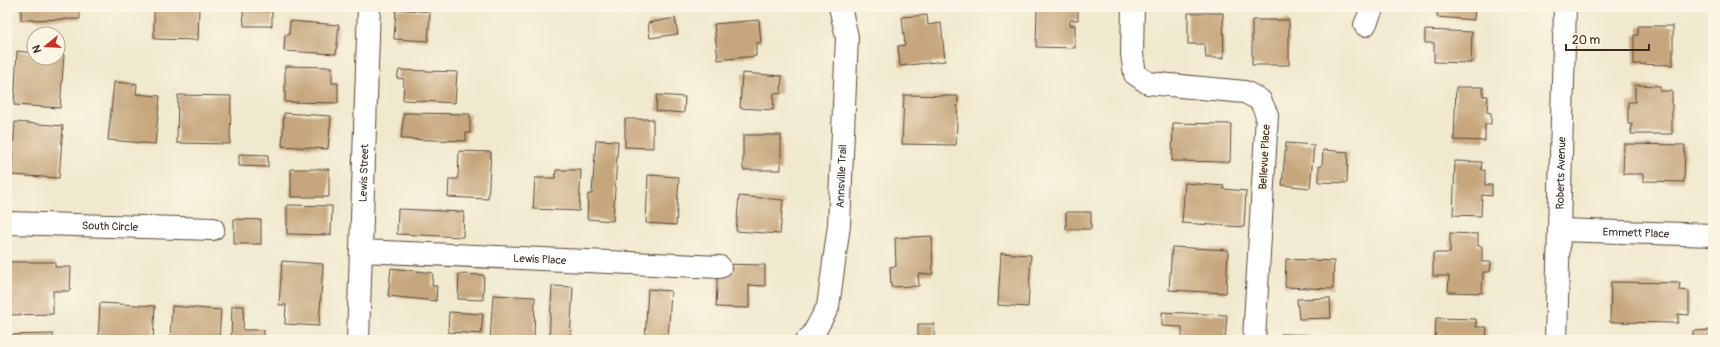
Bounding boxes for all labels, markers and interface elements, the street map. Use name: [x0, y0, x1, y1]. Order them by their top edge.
north arrow: [26, 26, 66, 66]
scale bar: [1566, 26, 1649, 52]
text: 20 m: [1572, 33, 1601, 48]
text: N: [29, 43, 44, 54]
street label: Bellevue Place: [1256, 123, 1273, 190]
street label: Roberts Avenue: [1554, 136, 1569, 210]
street label: Lewis Street: [357, 143, 371, 202]
street label: Annsville Trail: [834, 144, 849, 208]
street label: South Circle: [82, 219, 139, 234]
street label: Emmett Place: [1602, 225, 1670, 241]
street label: Lewis Place: [513, 252, 567, 267]

